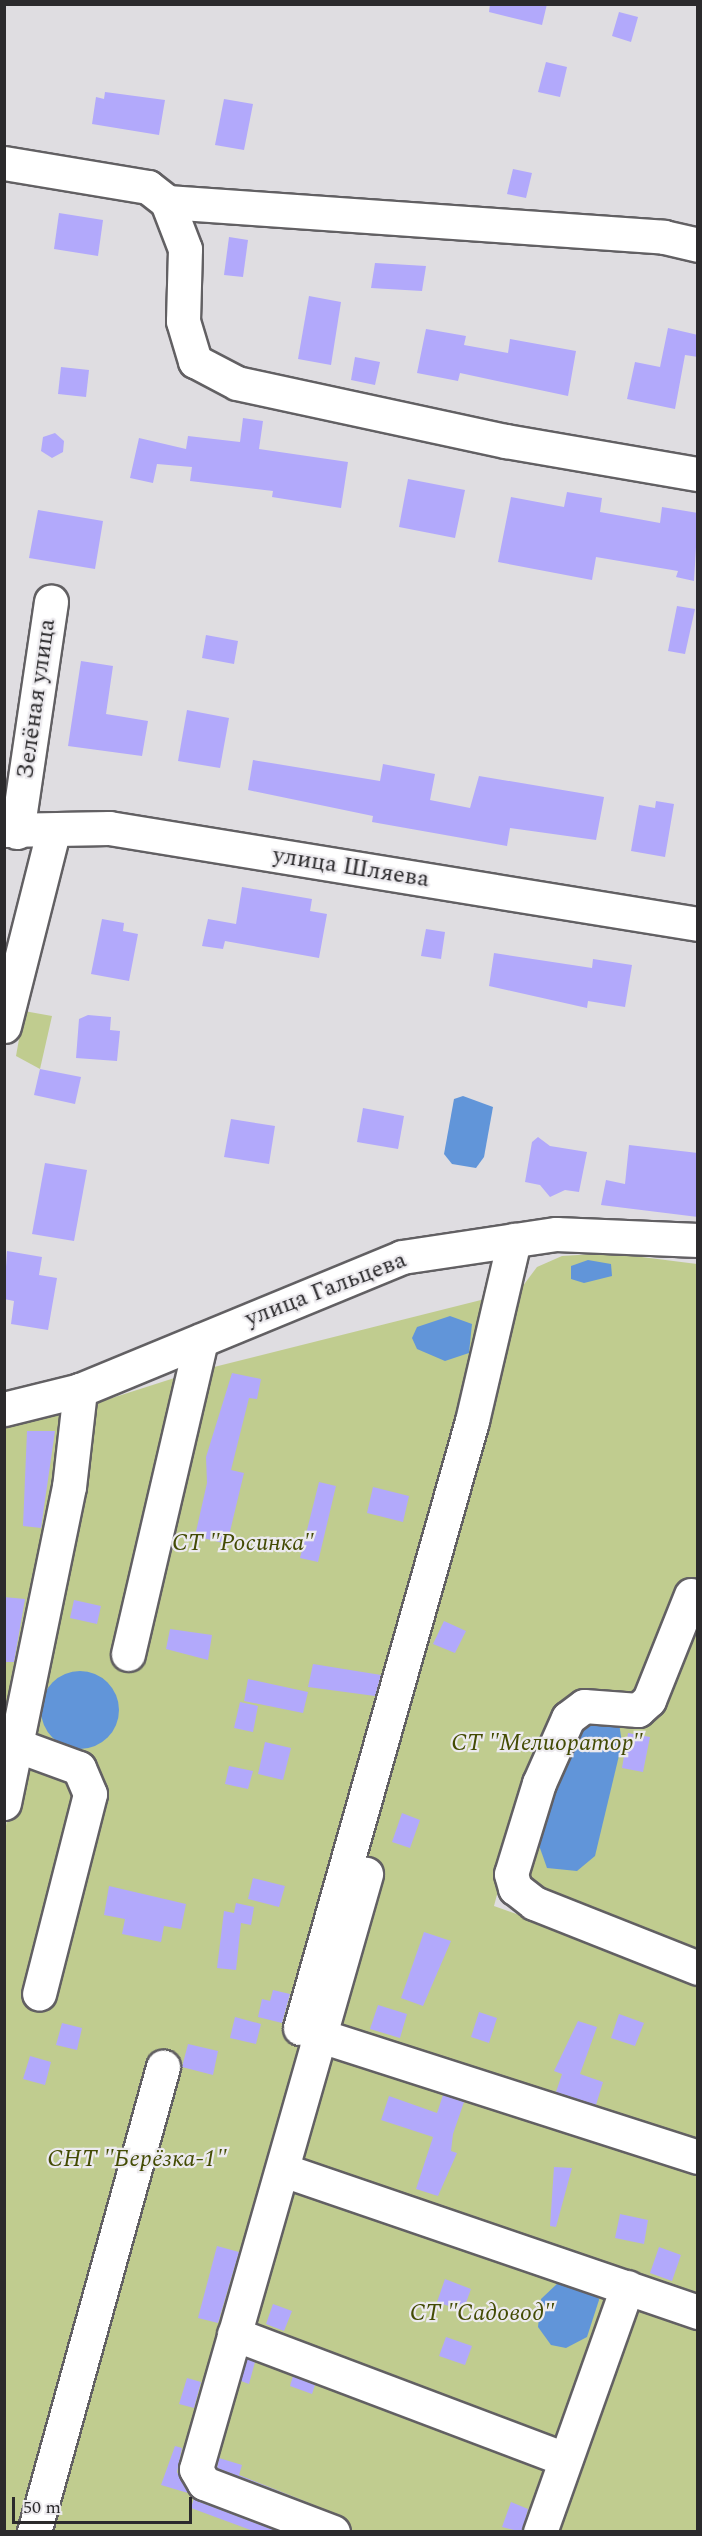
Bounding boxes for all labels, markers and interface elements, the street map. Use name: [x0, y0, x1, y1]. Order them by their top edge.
street label: Зелёная улица: [12, 617, 62, 781]
street label: улица Шляева: [271, 841, 431, 895]
street label: улица Гальцева: [241, 1246, 411, 1334]
park label: СТ "Росинка": [172, 1530, 314, 1558]
park label: СТ "Мелиоратор": [451, 1730, 643, 1758]
park label: СНТ "Берёзка-1": [47, 2146, 227, 2174]
park label: СТ "Садовод": [410, 2300, 554, 2328]
scale bar: [15, 2485, 195, 2523]
text: 50 m: [23, 2494, 61, 2521]

